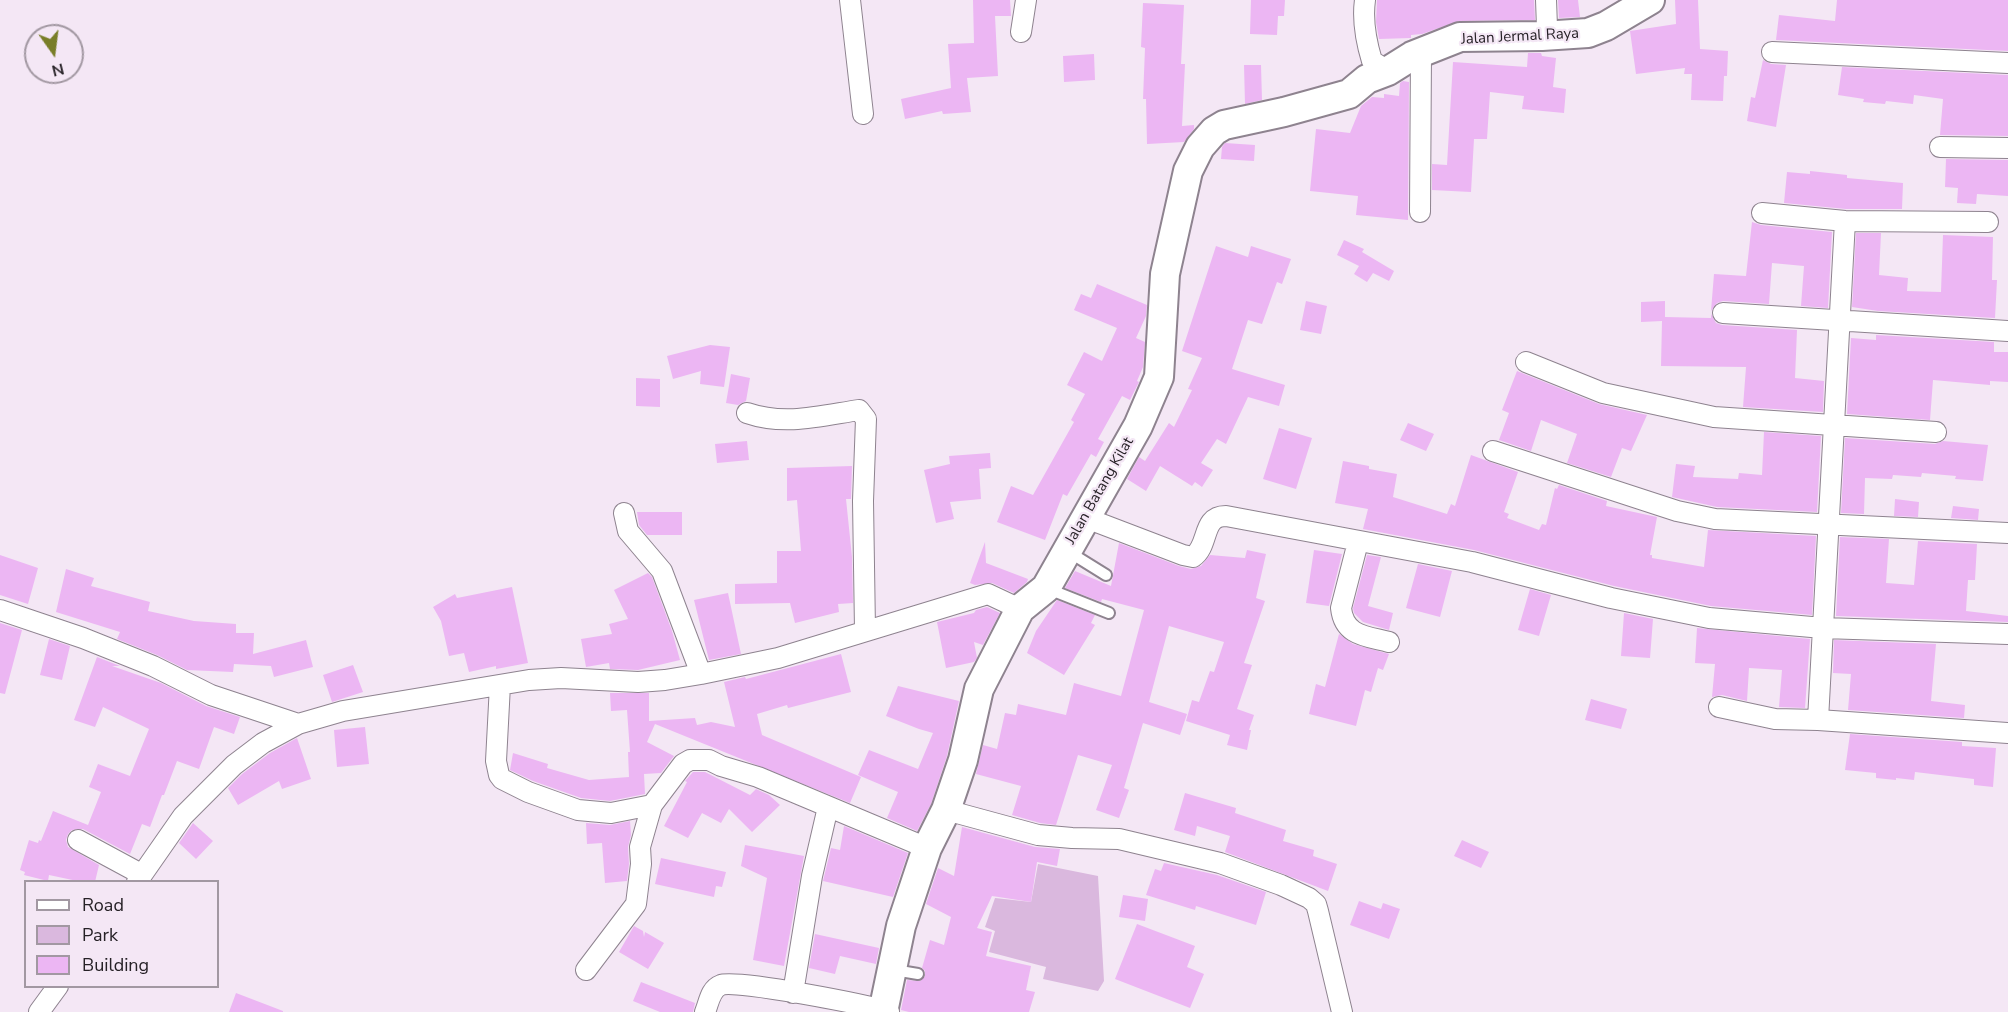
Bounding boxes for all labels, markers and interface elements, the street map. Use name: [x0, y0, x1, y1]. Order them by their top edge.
north arrow: [24, 24, 84, 84]
street label: Jalan Jermal Raya: [1460, 25, 1580, 49]
text: N: [49, 57, 66, 82]
street label: Jalan Batang Kilat: [1062, 434, 1138, 548]
legend: [24, 880, 219, 988]
text: Road: [82, 893, 124, 917]
text: Park: [82, 923, 118, 947]
text: Building: [82, 953, 149, 977]

